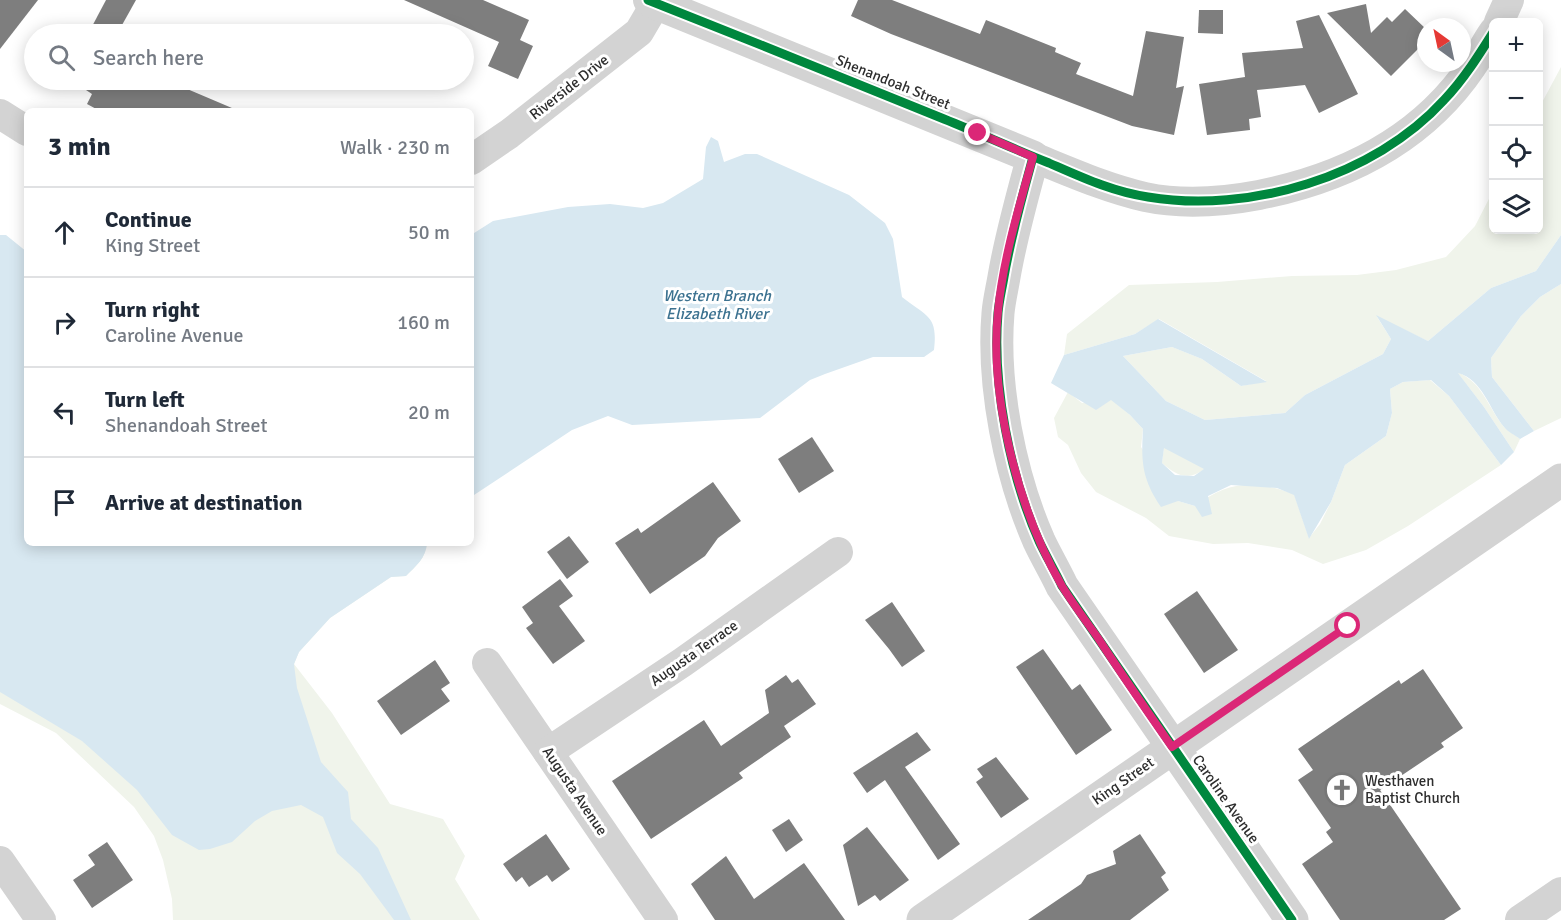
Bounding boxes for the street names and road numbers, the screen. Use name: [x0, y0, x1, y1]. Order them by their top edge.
street label: Riverside Drive: [526, 50, 612, 124]
street label: Shenandoah Street: [833, 51, 953, 113]
street label: Augusta Terrace: [647, 616, 741, 690]
street label: Augusta Avenue: [539, 743, 611, 839]
street label: Caroline Avenue: [1189, 751, 1263, 847]
street label: King Street: [1089, 753, 1157, 809]

